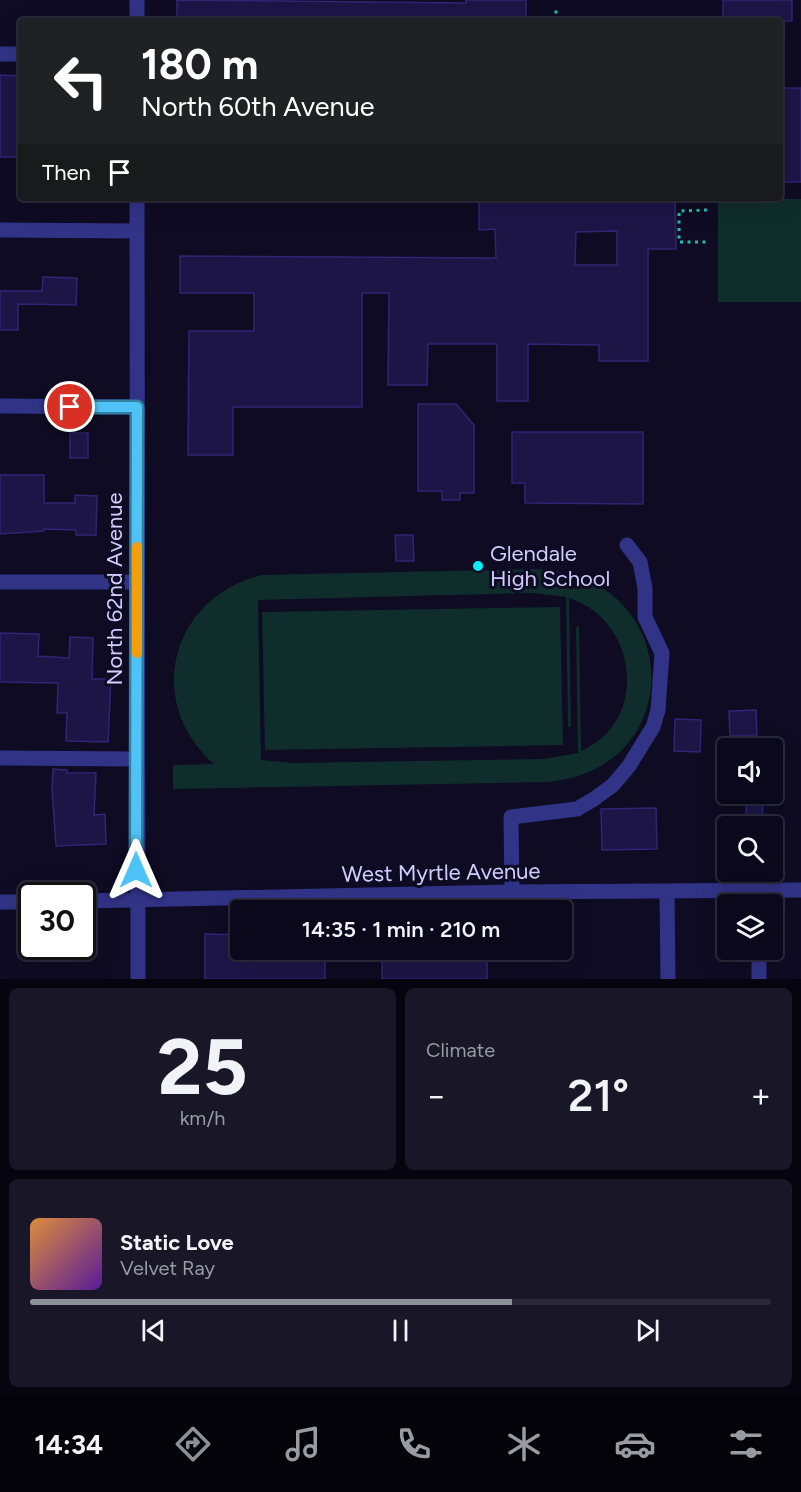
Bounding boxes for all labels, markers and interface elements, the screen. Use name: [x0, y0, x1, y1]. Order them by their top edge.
text: 180 m: [141, 39, 258, 90]
icon: left: [42, 42, 120, 120]
text: North 60th Avenue: [141, 90, 374, 123]
icon: arrive: [103, 156, 136, 189]
text: Then: [42, 159, 91, 186]
pin: [44, 381, 95, 432]
icon: arrive: [53, 390, 86, 423]
street label: North 62nd Avenue: [101, 493, 128, 686]
place label: Glendale High School: [490, 540, 610, 592]
marker: Glendale High School: [471, 559, 485, 573]
map controls: [717, 738, 783, 960]
button: sound: [717, 738, 783, 804]
button: search: [717, 816, 783, 882]
position arrow: [104, 838, 168, 902]
street label: West Myrtle Avenue: [341, 857, 541, 888]
speed limit sign: 30: [18, 882, 96, 960]
button: layers: [717, 894, 783, 960]
text: 14:35 · 1 min · 210 m: [302, 916, 500, 943]
text: 25: [157, 1020, 248, 1114]
text: Climate: [426, 1038, 495, 1062]
text: 21°: [568, 1068, 629, 1122]
text: −: [426, 1076, 447, 1115]
text: +: [750, 1076, 771, 1115]
text: km/h: [180, 1106, 225, 1130]
text: Static Love: [120, 1229, 234, 1256]
text: Velvet Ray: [120, 1256, 215, 1280]
icon: previous: [137, 1314, 170, 1347]
icon: pause: [384, 1314, 417, 1347]
icon: next: [631, 1314, 664, 1347]
icon: directions: [172, 1423, 214, 1465]
icon: music: [282, 1423, 324, 1465]
icon: phone: [393, 1423, 435, 1465]
icon: climate: [503, 1423, 545, 1465]
icon: car: [614, 1423, 656, 1465]
icon: filters: [725, 1423, 767, 1465]
text: 14:34: [34, 1428, 103, 1461]

